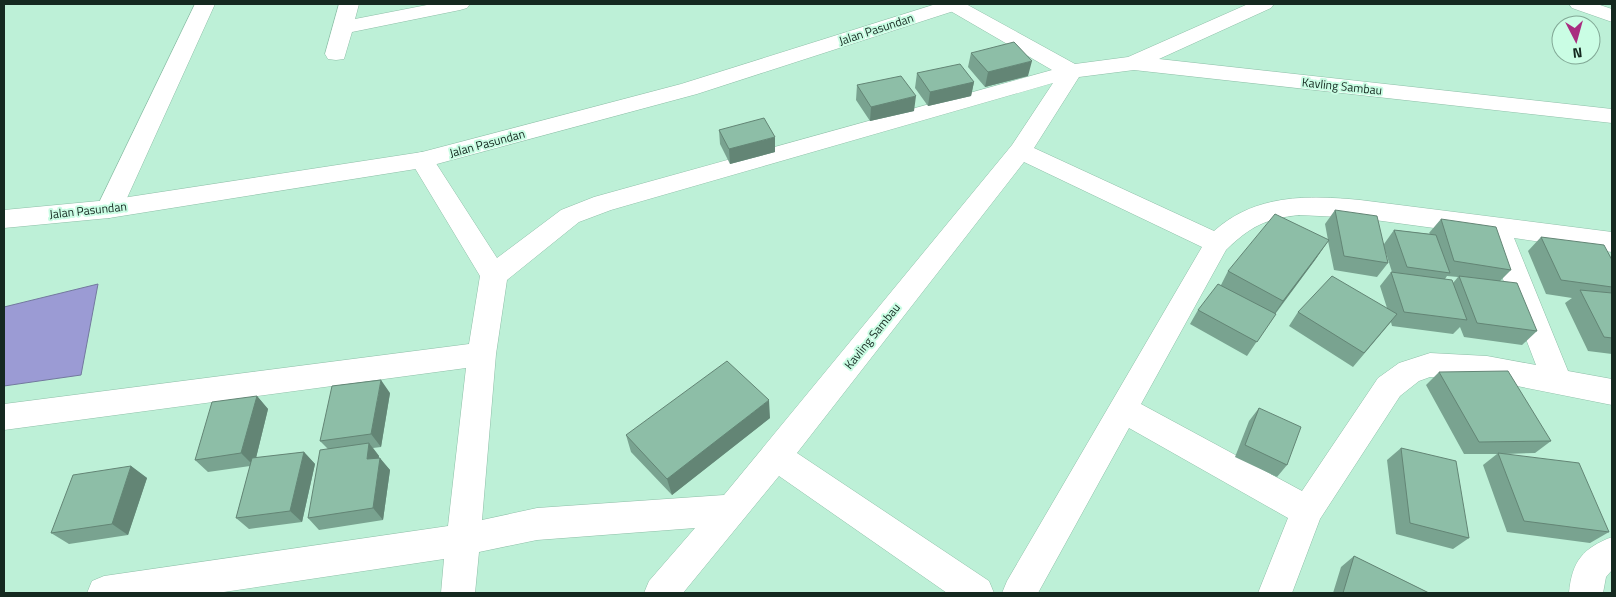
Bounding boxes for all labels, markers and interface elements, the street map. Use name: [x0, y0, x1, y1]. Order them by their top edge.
street label: Jalan Pasundan: [836, 8, 916, 50]
north arrow: [1551, 15, 1601, 65]
text: N: [1571, 42, 1583, 64]
street label: Kavling Sambau: [1301, 72, 1383, 100]
street label: Jalan Pasundan: [447, 124, 527, 162]
street label: Jalan Pasundan: [48, 196, 128, 224]
street label: Kavling Sambau: [839, 299, 905, 373]

